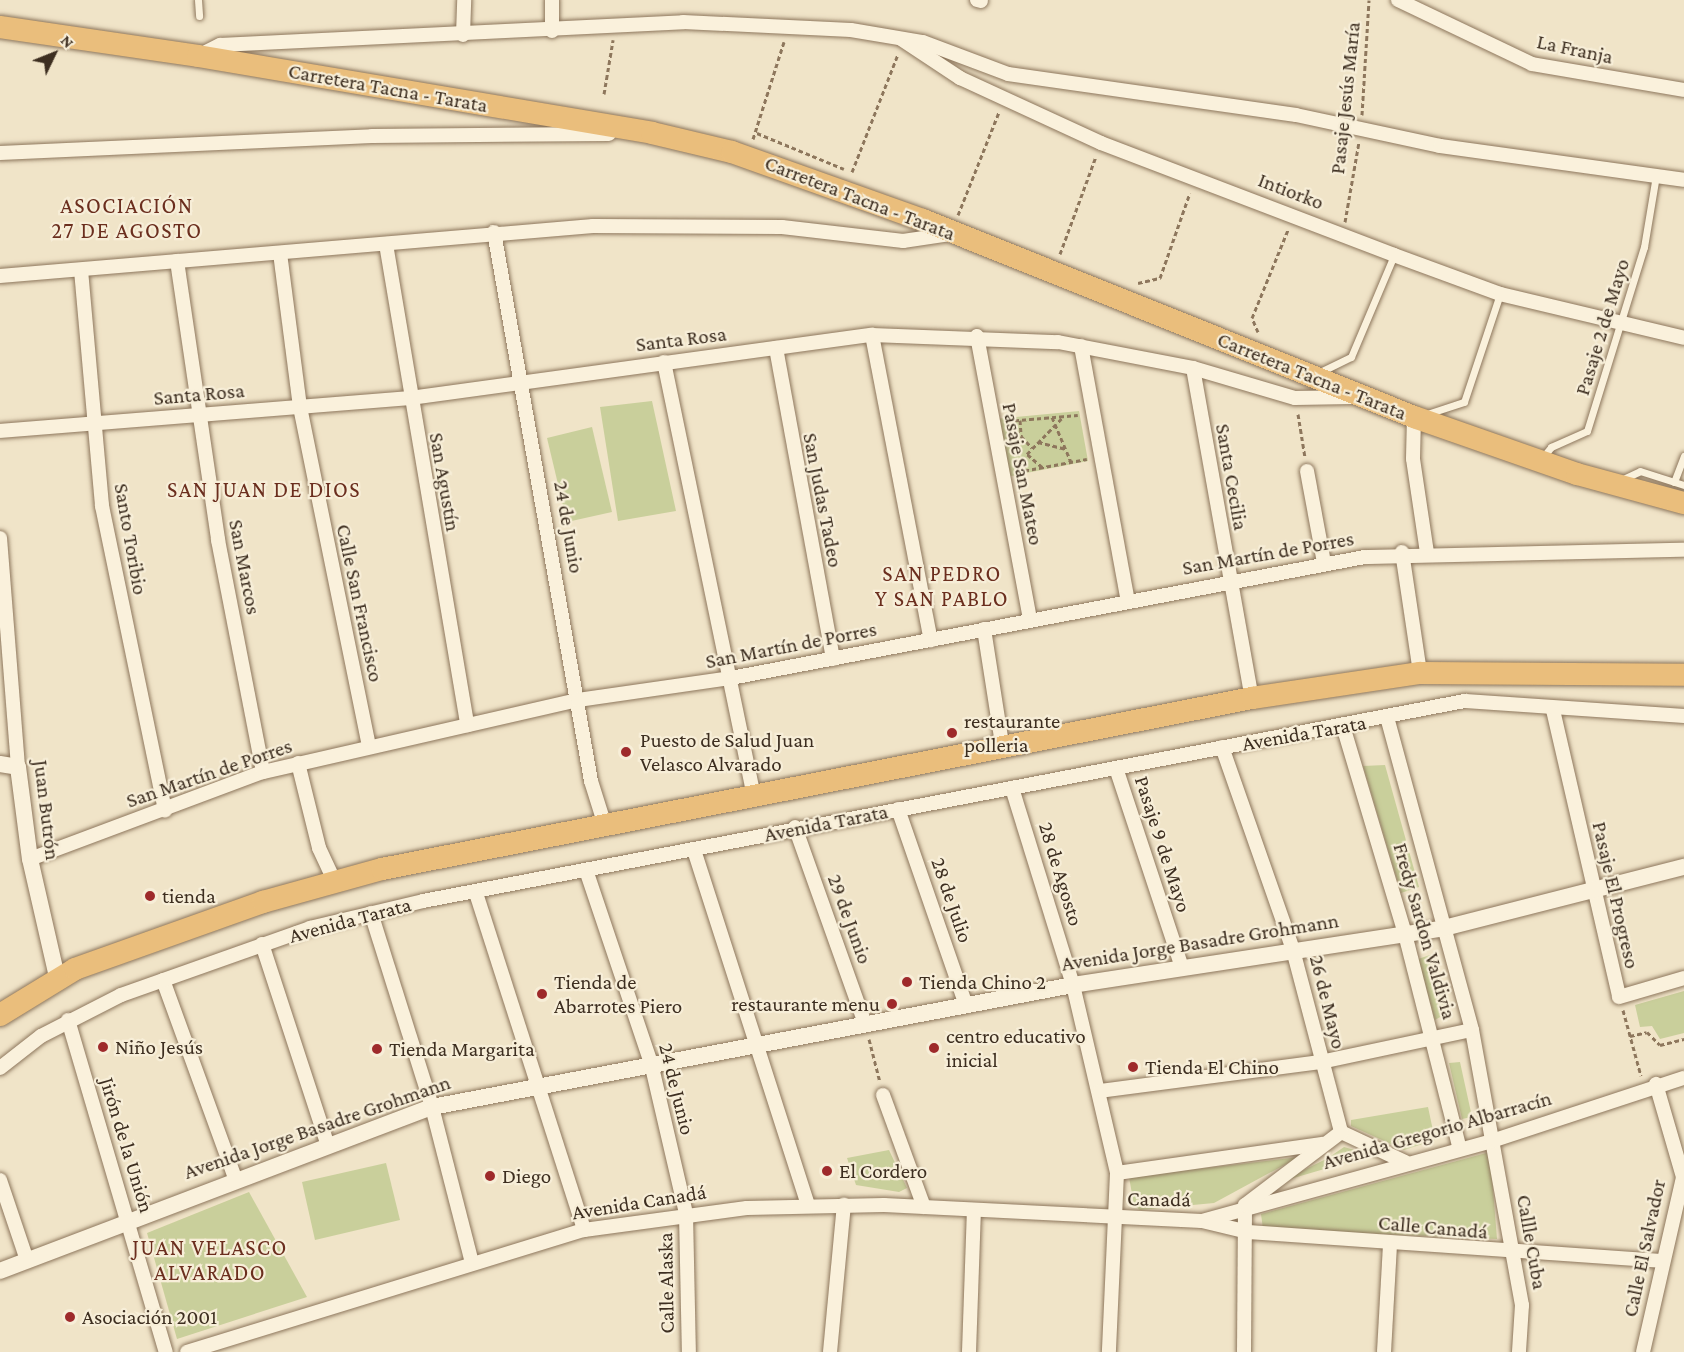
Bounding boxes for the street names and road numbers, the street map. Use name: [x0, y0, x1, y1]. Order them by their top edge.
street label: Pasaje Jesús María: [1324, 21, 1366, 175]
street label: La Franja: [1535, 29, 1615, 69]
street label: Carretera Tacna - Tarata: [286, 58, 490, 118]
street label: Carretera Tacna - Tarata: [761, 150, 959, 246]
street label: Intiorko: [1255, 167, 1327, 215]
street label: Pasaje 2 de Mayo: [1569, 256, 1635, 398]
street label: Santa Rosa: [634, 321, 728, 357]
street label: Carretera Tacna - Tarata: [1214, 327, 1410, 425]
street label: Santa Rosa: [153, 377, 245, 411]
street label: Pasaje San Mateo: [997, 401, 1049, 547]
street label: Santa Cecilia: [1210, 422, 1254, 532]
street label: San Agustín: [424, 431, 466, 533]
street label: San Judas Tadeo: [798, 431, 848, 569]
street label: 24 de Junio: [548, 479, 590, 575]
street label: Santo Toribio: [109, 481, 153, 597]
street label: San Marcos: [223, 517, 267, 617]
street label: Calle San Francisco: [331, 522, 389, 684]
street label: San Martín de Porres: [1180, 526, 1356, 580]
street label: San Martín de Porres: [703, 616, 879, 674]
street label: Avenida Tarata: [1240, 710, 1368, 756]
street label: San Martín de Porres: [123, 733, 295, 813]
street label: Juan Butrón: [28, 759, 66, 861]
street label: Pasaje 9 de Mayo: [1129, 773, 1197, 915]
street label: Avenida Tarata: [762, 799, 890, 847]
street label: 28 de Agosto: [1033, 819, 1089, 929]
street label: Pasaje El Progreso: [1587, 819, 1645, 971]
street label: Fredy Sardon Valdivia: [1388, 840, 1462, 1022]
street label: 28 de Julio: [926, 854, 978, 946]
street label: 29 de Junio: [822, 871, 878, 967]
street label: Avenida Tarata: [286, 892, 414, 948]
street label: Avenida Jorge Basadre Grohmann: [1060, 908, 1340, 976]
street label: 26 de Mayo: [1304, 952, 1352, 1052]
street label: 24 de Junio: [653, 1041, 701, 1137]
street label: Avenida Jorge Basadre Grohmann: [180, 1069, 454, 1185]
street label: Jirón de la Unión: [94, 1074, 160, 1216]
street label: Avenida Gregorio Albarracín: [1320, 1085, 1554, 1175]
street label: Calle El Salvador: [1617, 1177, 1671, 1319]
street label: Avenida Canadá: [570, 1179, 708, 1225]
street label: Canadá: [1127, 1186, 1191, 1212]
street label: Callle Cuba: [1511, 1193, 1553, 1291]
street label: Calle Canadá: [1377, 1210, 1489, 1244]
street label: Calle Alaska: [653, 1232, 679, 1334]

